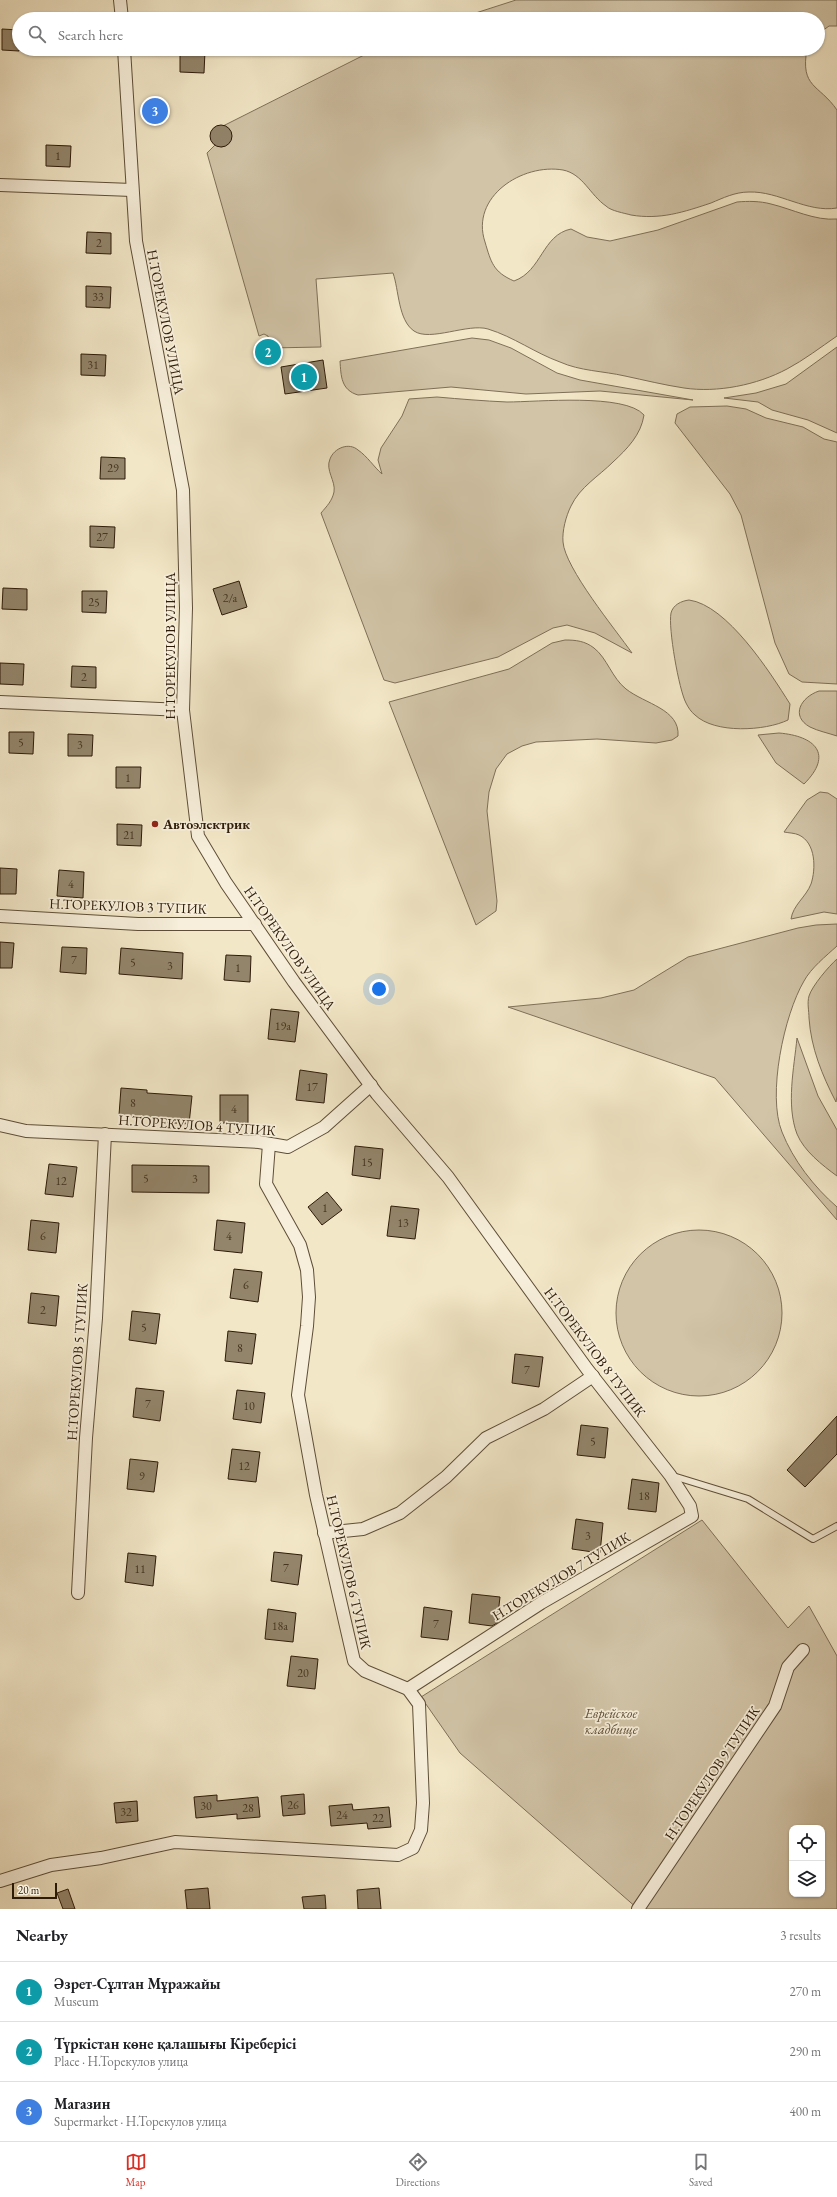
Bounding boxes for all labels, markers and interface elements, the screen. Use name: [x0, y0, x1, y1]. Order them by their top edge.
search box: [12, 12, 825, 56]
icon: search: [26, 23, 48, 45]
text: Search here: [58, 25, 123, 44]
pin: 3: [142, 96, 168, 126]
house number: 1: [55, 148, 61, 164]
house number: 2: [96, 235, 102, 251]
street label: Н.ТОРЕКУЛОВ УЛИЦА: [143, 248, 189, 396]
house number: 33: [92, 289, 104, 305]
pin: 2: [255, 337, 281, 367]
house number: 31: [87, 357, 99, 373]
pin: 1: [291, 362, 317, 392]
house number: 29: [107, 460, 119, 476]
house number: 27: [96, 529, 108, 545]
street label: Н.ТОРЕКУЛОВ УЛИЦА: [161, 572, 179, 720]
house number: 2/а: [223, 590, 238, 606]
house number: 25: [88, 594, 100, 610]
house number: 2: [81, 669, 87, 685]
house number: 5: [18, 734, 24, 750]
house number: 3: [77, 737, 83, 753]
house number: 1: [125, 770, 131, 786]
place label: Автоэлектрик: [162, 815, 250, 833]
marker: Автоэлектрик: [150, 819, 160, 829]
house number: 21: [123, 827, 135, 843]
house number: 4: [68, 876, 74, 892]
street label: Н.ТОРЕКУЛОВ УЛИЦА: [240, 882, 340, 1014]
street label: Н.ТОРЕКУЛОВ 3 ТУПИК: [49, 894, 208, 918]
house number: 7: [71, 952, 77, 968]
house number: 5: [130, 954, 136, 970]
house number: 3: [167, 958, 173, 974]
house number: 1: [235, 960, 241, 976]
your location: [369, 979, 389, 999]
house number: 19а: [275, 1018, 291, 1034]
house number: 17: [306, 1079, 318, 1095]
house number: 8: [130, 1095, 136, 1111]
house number: 4: [231, 1101, 237, 1117]
street label: Н.ТОРЕКУЛОВ 4 ТУПИК: [118, 1111, 277, 1140]
house number: 15: [361, 1154, 373, 1170]
house number: 5: [143, 1170, 149, 1186]
house number: 3: [192, 1171, 198, 1187]
house number: 12: [55, 1173, 67, 1189]
house number: 1: [322, 1200, 328, 1216]
house number: 13: [397, 1215, 409, 1231]
house number: 6: [40, 1228, 46, 1244]
house number: 4: [226, 1228, 232, 1244]
house number: 6: [243, 1277, 249, 1293]
street label: Н.ТОРЕКУЛОВ 5 ТУПИК: [63, 1282, 92, 1441]
street label: Н.ТОРЕКУЛОВ 8 ТУПИК: [540, 1284, 650, 1421]
house number: 2: [40, 1302, 46, 1318]
house number: 5: [141, 1319, 147, 1335]
house number: 8: [237, 1340, 243, 1356]
house number: 7: [524, 1362, 530, 1378]
house number: 7: [145, 1396, 151, 1412]
house number: 10: [243, 1398, 255, 1414]
house number: 5: [590, 1433, 596, 1449]
house number: 12: [238, 1458, 250, 1474]
house number: 9: [139, 1468, 145, 1484]
house number: 18: [638, 1488, 650, 1504]
street label: Н.ТОРЕКУЛОВ 6 ТУПИК: [322, 1493, 376, 1652]
street label: Н.ТОРЕКУЛОВ 7 ТУПИК: [489, 1527, 634, 1624]
house number: 3: [585, 1528, 591, 1544]
house number: 7: [283, 1560, 289, 1576]
house number: 11: [134, 1561, 146, 1577]
house number: 7: [433, 1616, 439, 1632]
house number: 18а: [272, 1618, 288, 1634]
house number: 20: [297, 1665, 309, 1681]
street label: Н.ТОРЕКУЛОВ 9 ТУПИК: [660, 1702, 764, 1843]
park label: Еврейское кладбище: [584, 1704, 638, 1738]
house number: 26: [287, 1797, 299, 1813]
house number: 30: [200, 1798, 212, 1814]
house number: 28: [242, 1800, 254, 1816]
house number: 32: [120, 1804, 132, 1820]
house number: 24: [336, 1807, 348, 1823]
house number: 22: [372, 1810, 384, 1826]
map controls: [789, 1825, 825, 1897]
button: locate: [789, 1825, 825, 1861]
button: layers: [789, 1861, 825, 1897]
scale bar: [12, 1881, 57, 1900]
text: 20 m: [18, 1883, 39, 1897]
text: Nearby: [16, 1924, 68, 1946]
text: 3 results: [780, 1927, 821, 1944]
text: Әзрет-Сұлтан Мұражайы: [54, 1974, 221, 1993]
text: 1: [26, 1983, 32, 2000]
text: 270 m: [790, 1983, 821, 2000]
text: Museum: [54, 1993, 99, 2010]
text: Түркістан көне қалашығы Кіреберісі: [54, 2034, 296, 2053]
text: 2: [26, 2043, 32, 2060]
text: 290 m: [790, 2043, 821, 2060]
text: Place · Н.Торекулов улица: [54, 2053, 188, 2070]
text: Магазин: [54, 2094, 110, 2113]
text: 3: [26, 2103, 32, 2120]
text: 400 m: [790, 2103, 821, 2120]
text: Supermarket · Н.Торекулов улица: [54, 2113, 227, 2130]
tab: Map: [125, 2151, 147, 2189]
tab: Directions: [396, 2151, 440, 2189]
tab: Saved: [689, 2151, 712, 2189]

